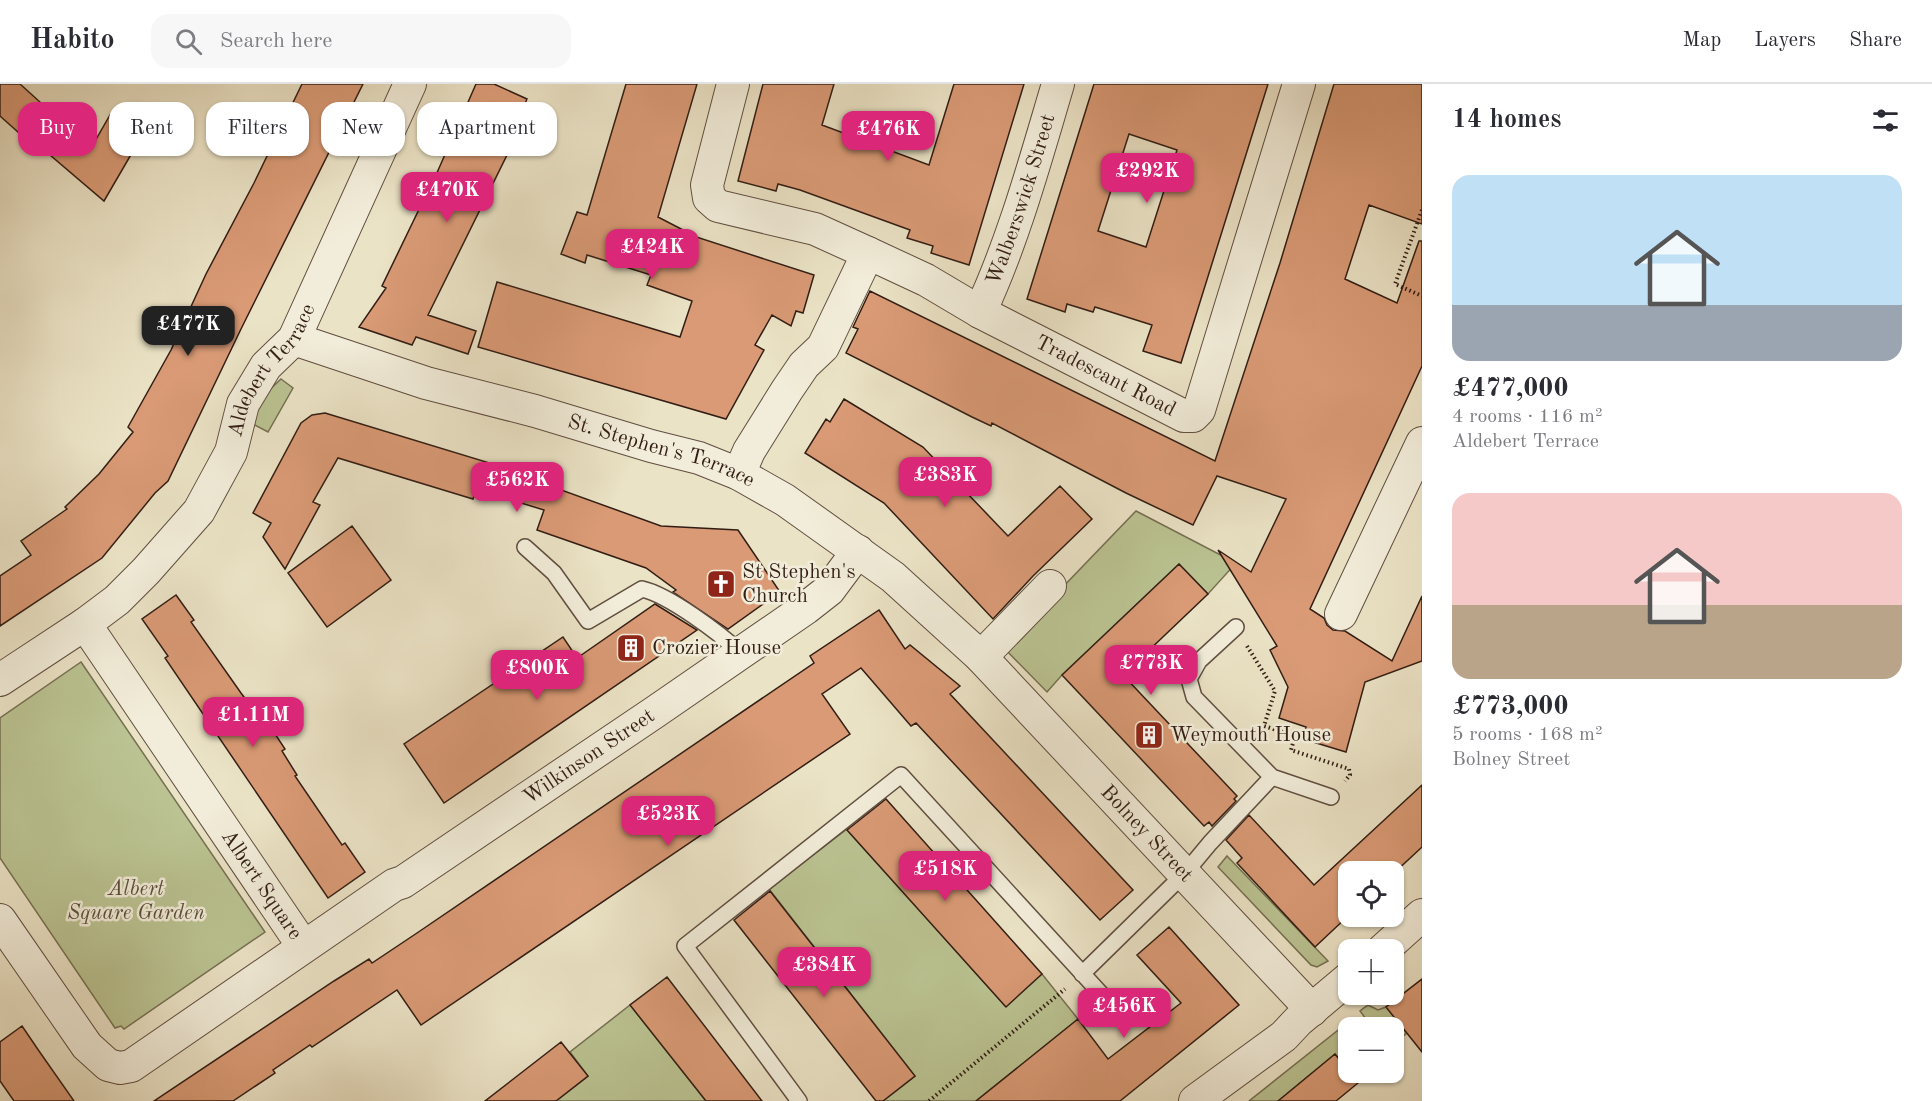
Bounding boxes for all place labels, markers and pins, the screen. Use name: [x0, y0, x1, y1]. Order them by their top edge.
pin: £476K: [846, 111, 930, 162]
pin: £292K: [1105, 153, 1189, 204]
pin: £470K: [405, 172, 489, 223]
pin: £424K: [610, 229, 694, 280]
pin: £477K: [146, 306, 230, 357]
pin: £383K: [903, 457, 987, 508]
pin: £562K: [475, 462, 559, 513]
place label: St Stephen's Church: [742, 562, 856, 607]
church icon: St Stephen's Church: [705, 568, 737, 600]
building icon: Crozier House: [615, 632, 647, 664]
place label: Crozier House: [652, 638, 781, 659]
pin: £773K: [1109, 645, 1193, 696]
pin: £800K: [495, 650, 579, 701]
pin: £1.11M: [204, 697, 302, 748]
building icon: Weymouth House: [1133, 719, 1165, 751]
place label: Weymouth House: [1170, 725, 1331, 746]
pin: £523K: [626, 796, 710, 847]
pin: £518K: [903, 851, 987, 902]
pin: £384K: [782, 947, 866, 998]
pin: £456K: [1082, 988, 1166, 1039]

